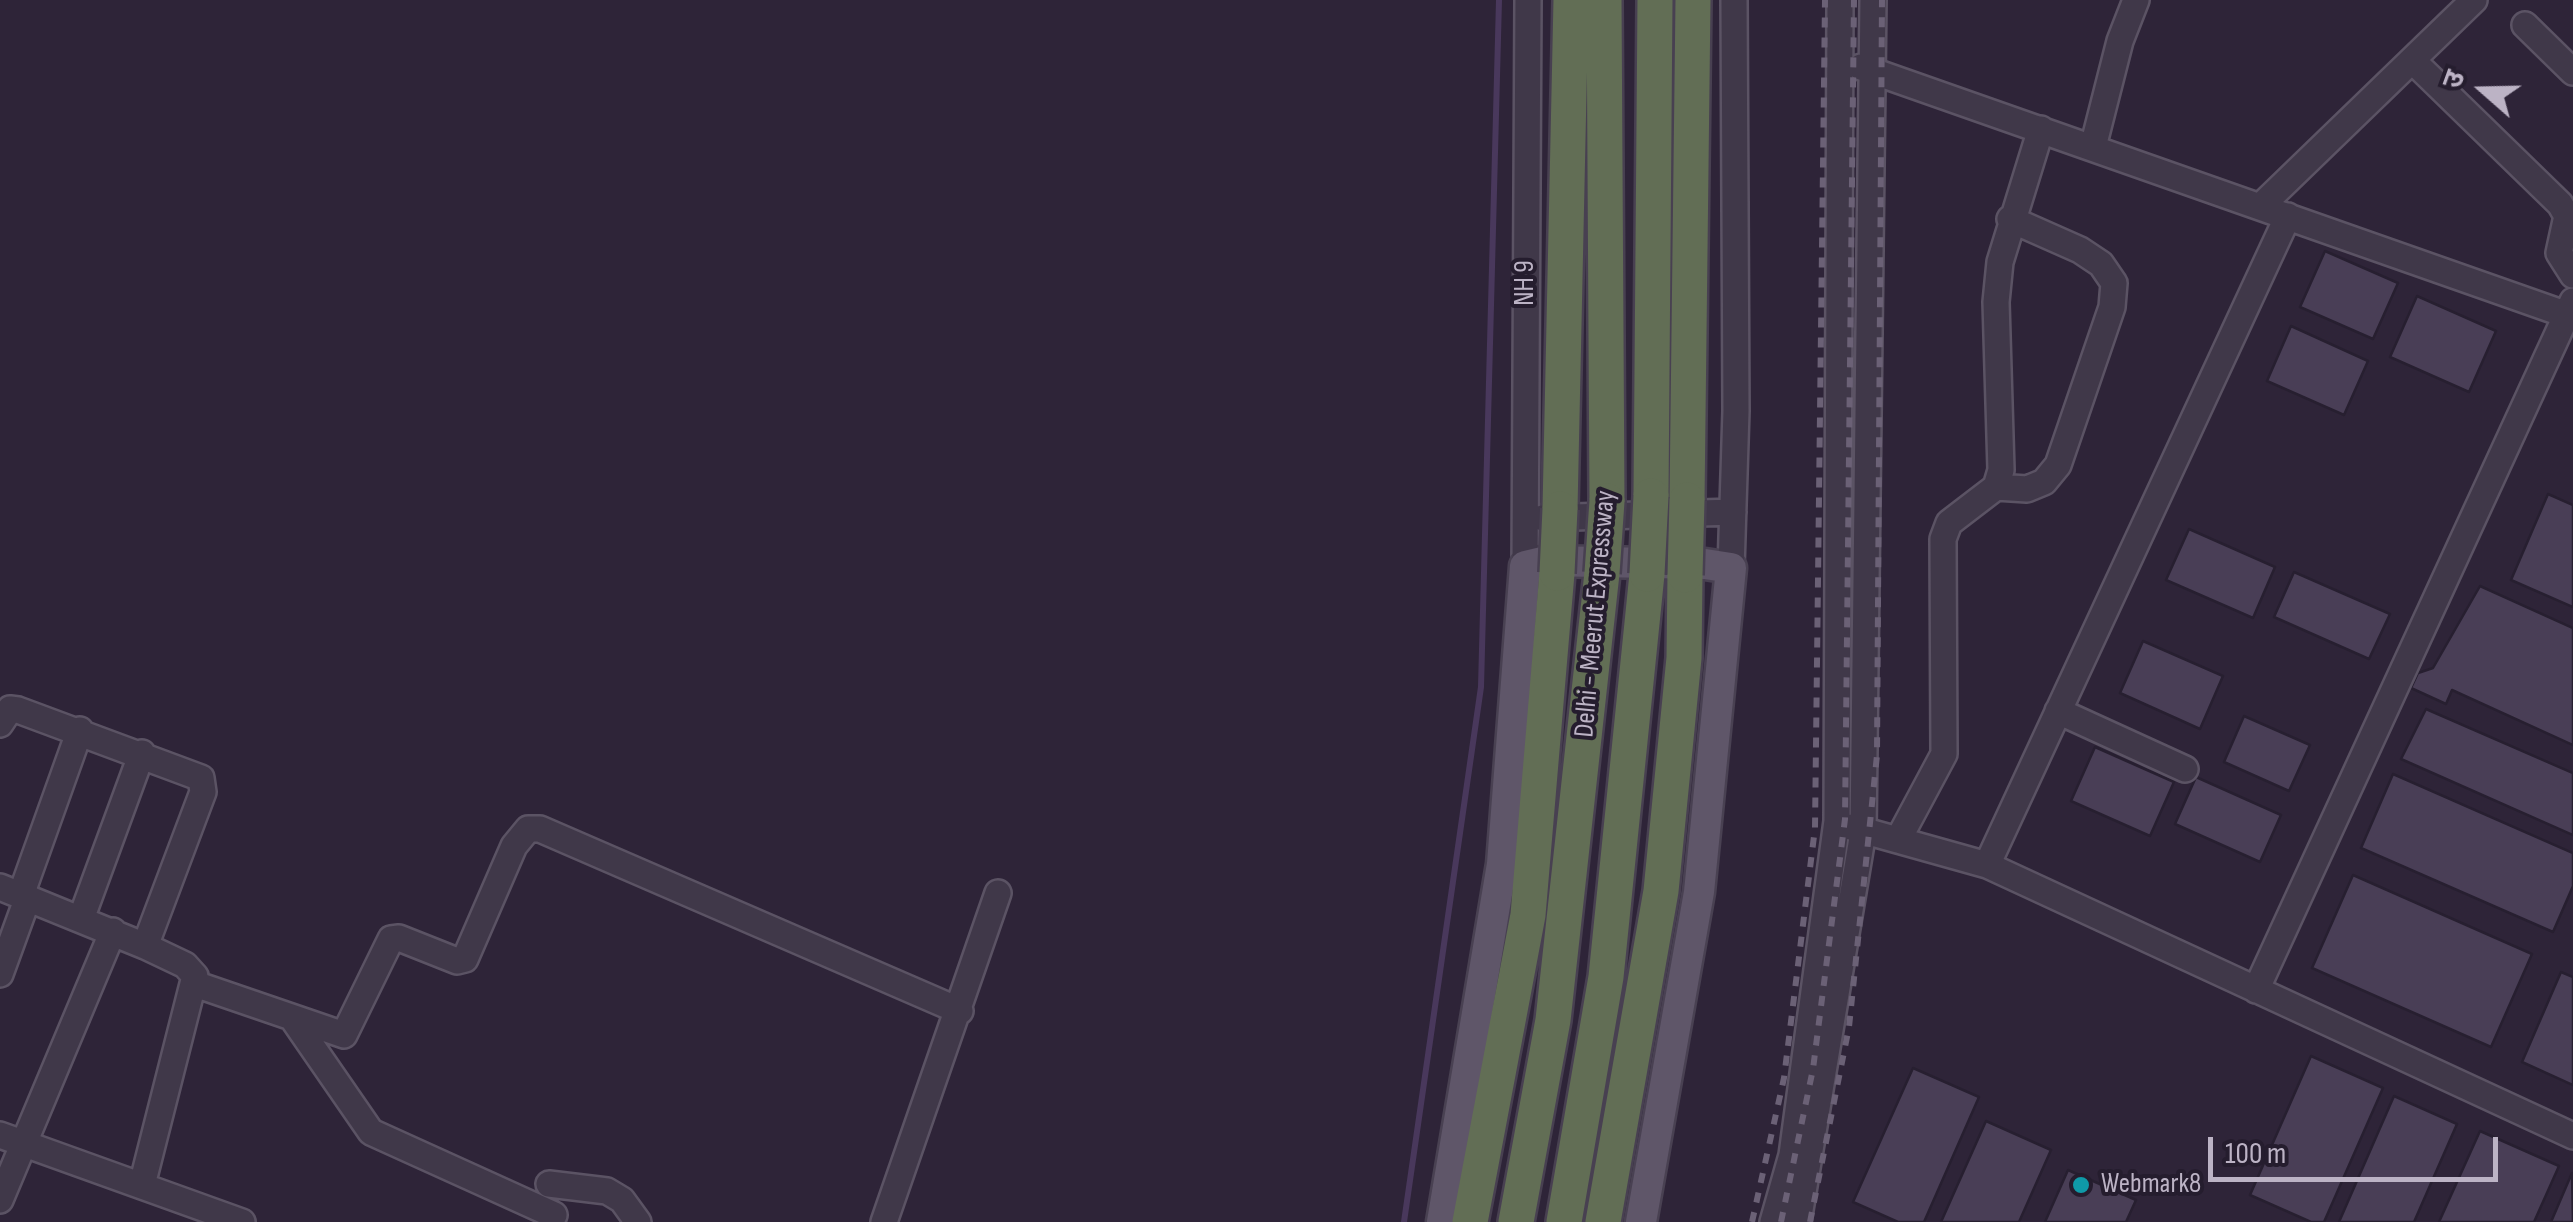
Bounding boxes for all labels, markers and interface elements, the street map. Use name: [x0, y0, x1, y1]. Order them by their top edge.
north arrow: [2433, 40, 2533, 140]
text: उ: [2436, 66, 2473, 93]
street label: NH 9: [1509, 260, 1543, 306]
street label: Delhi - Meerut Expressway: [1568, 489, 1624, 739]
scale bar: [2213, 1117, 2503, 1179]
text: 100 m: [2225, 1136, 2286, 1172]
place label: Webmark8: [2101, 1168, 2201, 1202]
marker: Webmark8: [2070, 1174, 2092, 1196]

